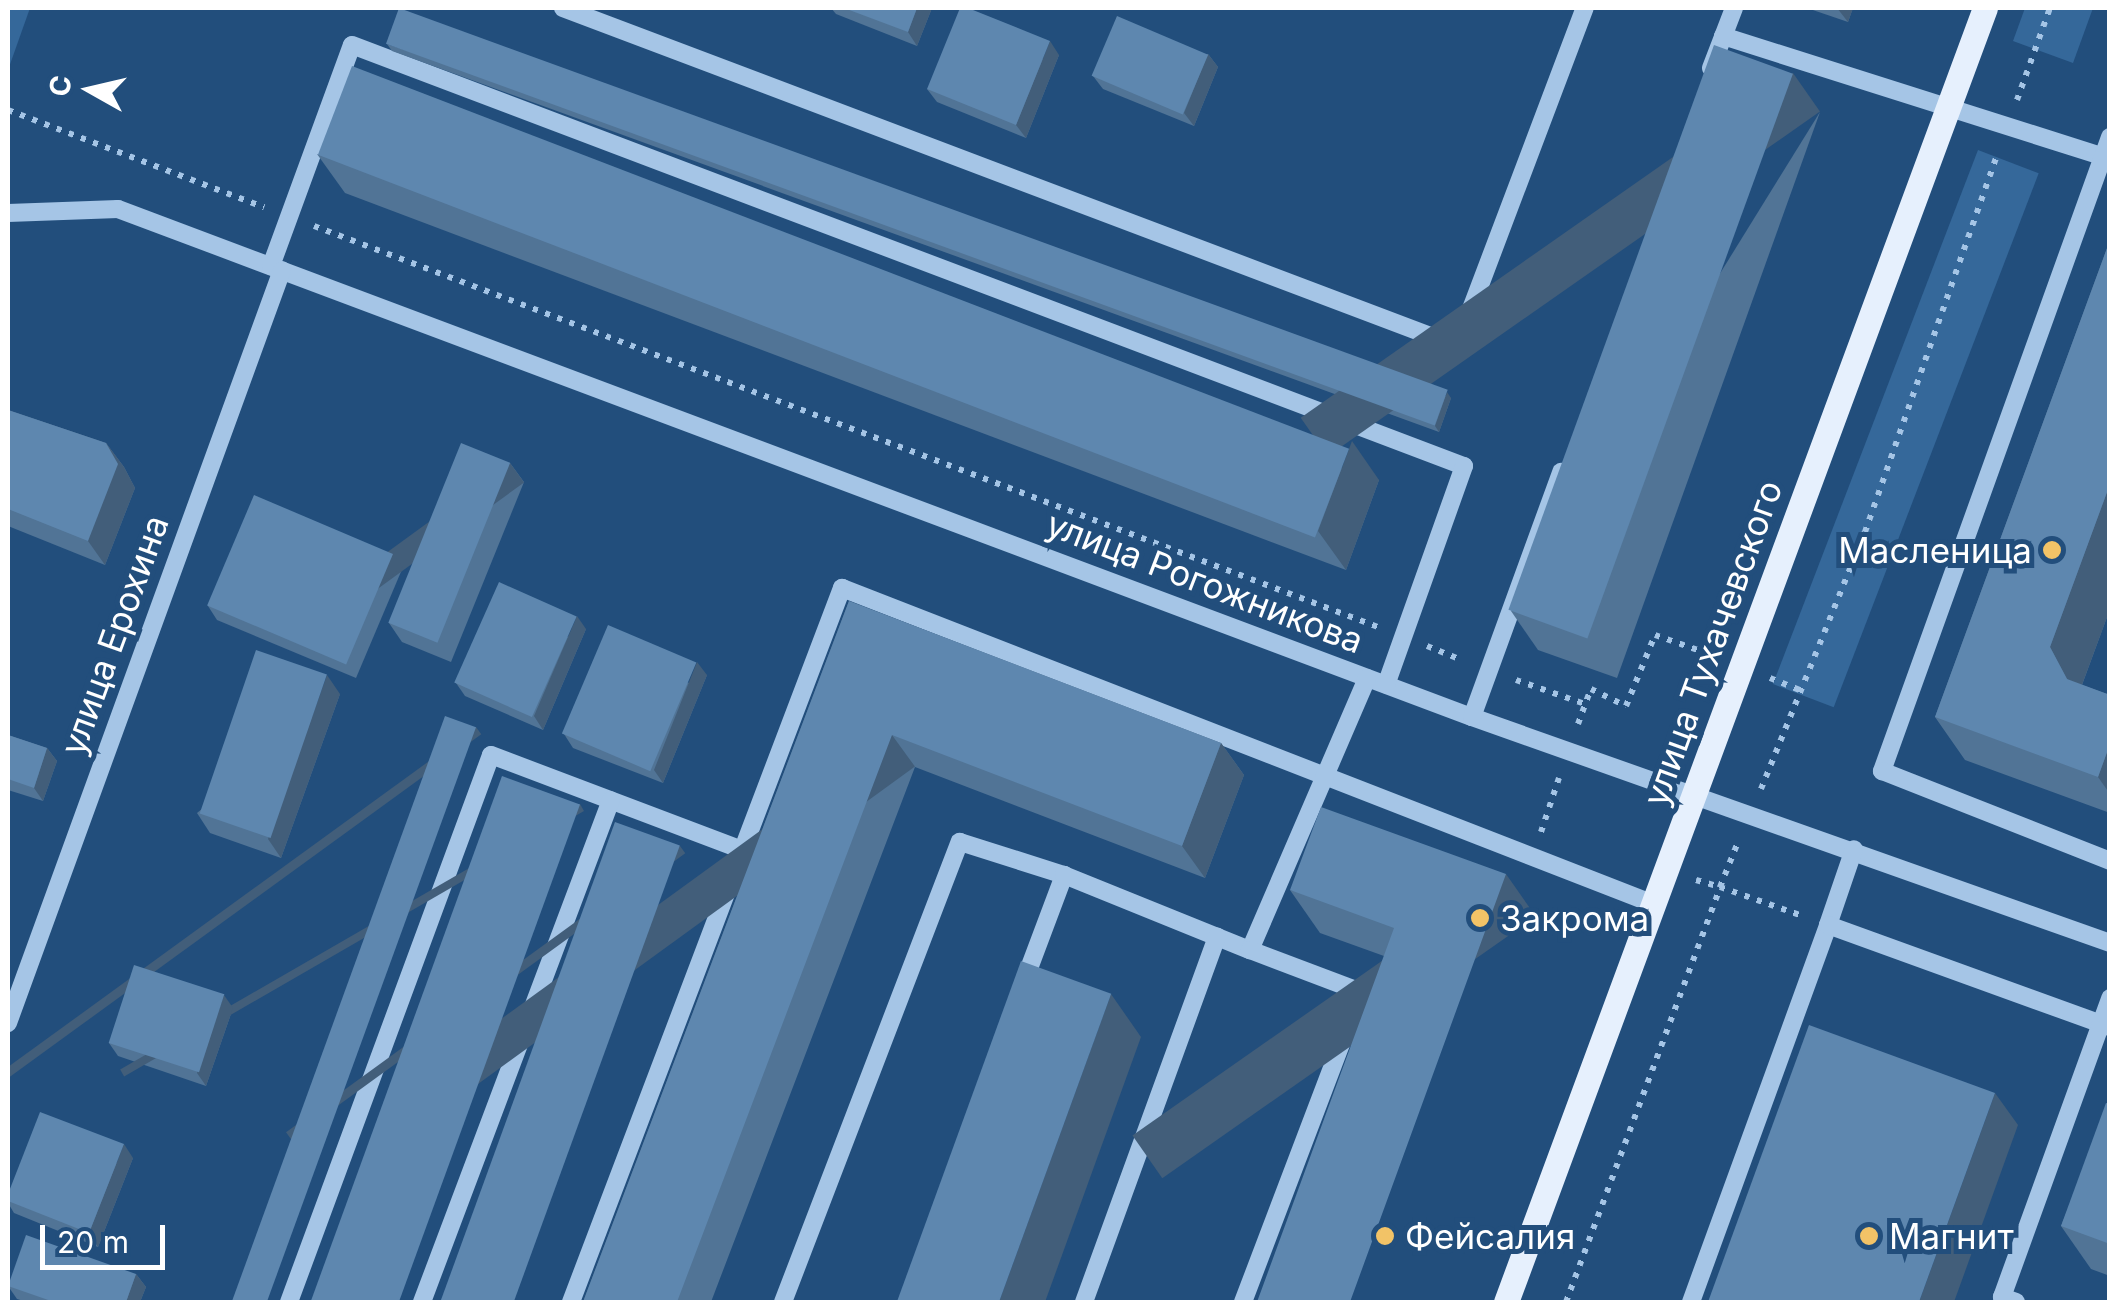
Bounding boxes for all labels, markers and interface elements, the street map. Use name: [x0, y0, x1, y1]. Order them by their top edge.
north arrow: [40, 40, 140, 140]
text: С: [42, 73, 79, 98]
street label: улица Тухачевского: [1634, 474, 1790, 812]
street label: улица Рогожникова: [1041, 502, 1369, 662]
street label: улица Ерохина: [51, 509, 177, 761]
place label: Масленица: [1838, 529, 2032, 571]
marker: Масленица: [2041, 539, 2063, 561]
place label: Закрома: [1500, 897, 1649, 939]
marker: Закрома: [1469, 907, 1491, 929]
scale bar: [45, 1205, 170, 1267]
place label: Фейсалия: [1405, 1215, 1575, 1257]
place label: Магнит: [1889, 1215, 2014, 1257]
text: 20 m: [57, 1224, 129, 1260]
marker: Фейсалия: [1374, 1225, 1396, 1247]
marker: Магнит: [1858, 1225, 1880, 1247]

